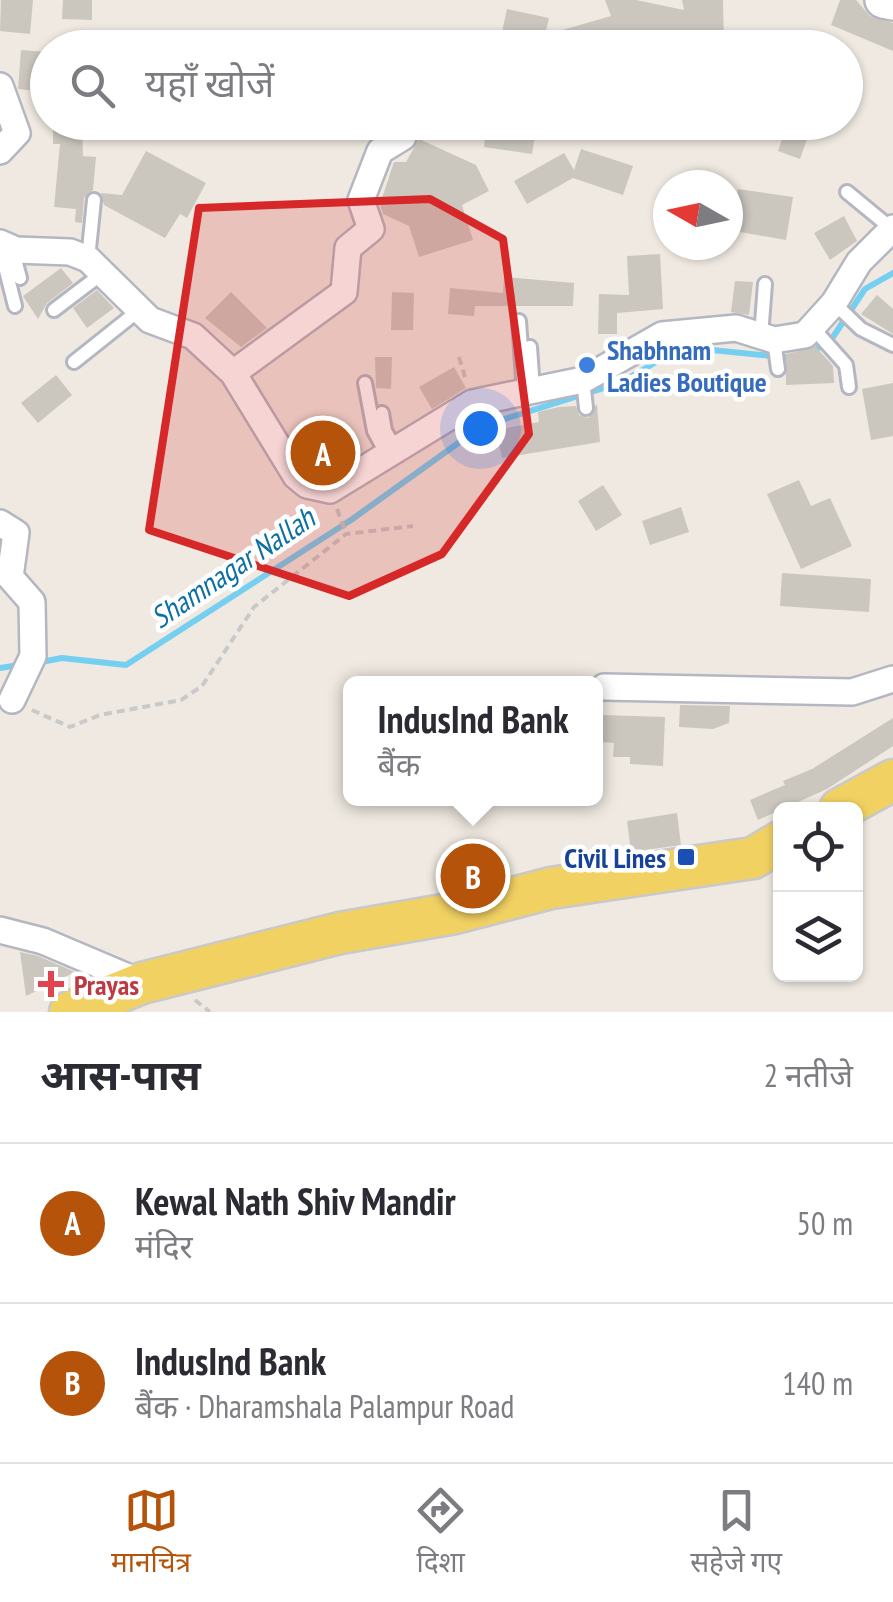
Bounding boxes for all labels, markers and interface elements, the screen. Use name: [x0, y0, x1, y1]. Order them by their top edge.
search box: [30, 30, 863, 140]
icon: search: [65, 58, 120, 113]
text: यहाँ खोजें: [145, 58, 274, 107]
north arrow: [653, 170, 743, 260]
place label: Shabhnam Ladies Boutique: [607, 331, 767, 400]
marker: Shabhnam Ladies Boutique: [576, 354, 598, 376]
your location: [455, 403, 506, 454]
pin: A: [290, 416, 356, 490]
water label: Shamnagar Nallah: [142, 497, 323, 636]
popup: [343, 676, 603, 806]
text: IndusInd Bank: [377, 694, 569, 743]
text: बैंक: [377, 743, 420, 785]
map controls: [773, 802, 863, 982]
button: locate: [773, 802, 863, 892]
pin: B: [440, 838, 506, 914]
place label: Civil Lines: [564, 839, 666, 876]
marker: Civil Lines: [675, 846, 697, 868]
button: layers: [773, 892, 863, 982]
place label: Prayas: [74, 966, 139, 1003]
marker: Prayas: [38, 971, 64, 997]
text: आस-पास: [40, 1047, 201, 1102]
text: 2 नतीजे: [764, 1054, 853, 1096]
text: Kewal Nath Shiv Mandir: [135, 1176, 456, 1225]
text: A: [64, 1202, 81, 1244]
text: 50 m: [797, 1202, 853, 1244]
text: मंदिर: [135, 1225, 193, 1267]
text: IndusInd Bank: [135, 1336, 326, 1385]
text: B: [65, 1362, 80, 1404]
text: 140 m: [782, 1362, 853, 1404]
text: बैंक · Dharamshala Palampur Road: [135, 1385, 514, 1427]
tab: मानचित्र: [111, 1483, 191, 1583]
tab: दिशा: [413, 1483, 468, 1583]
tab: सहेजे गए: [690, 1483, 782, 1583]

